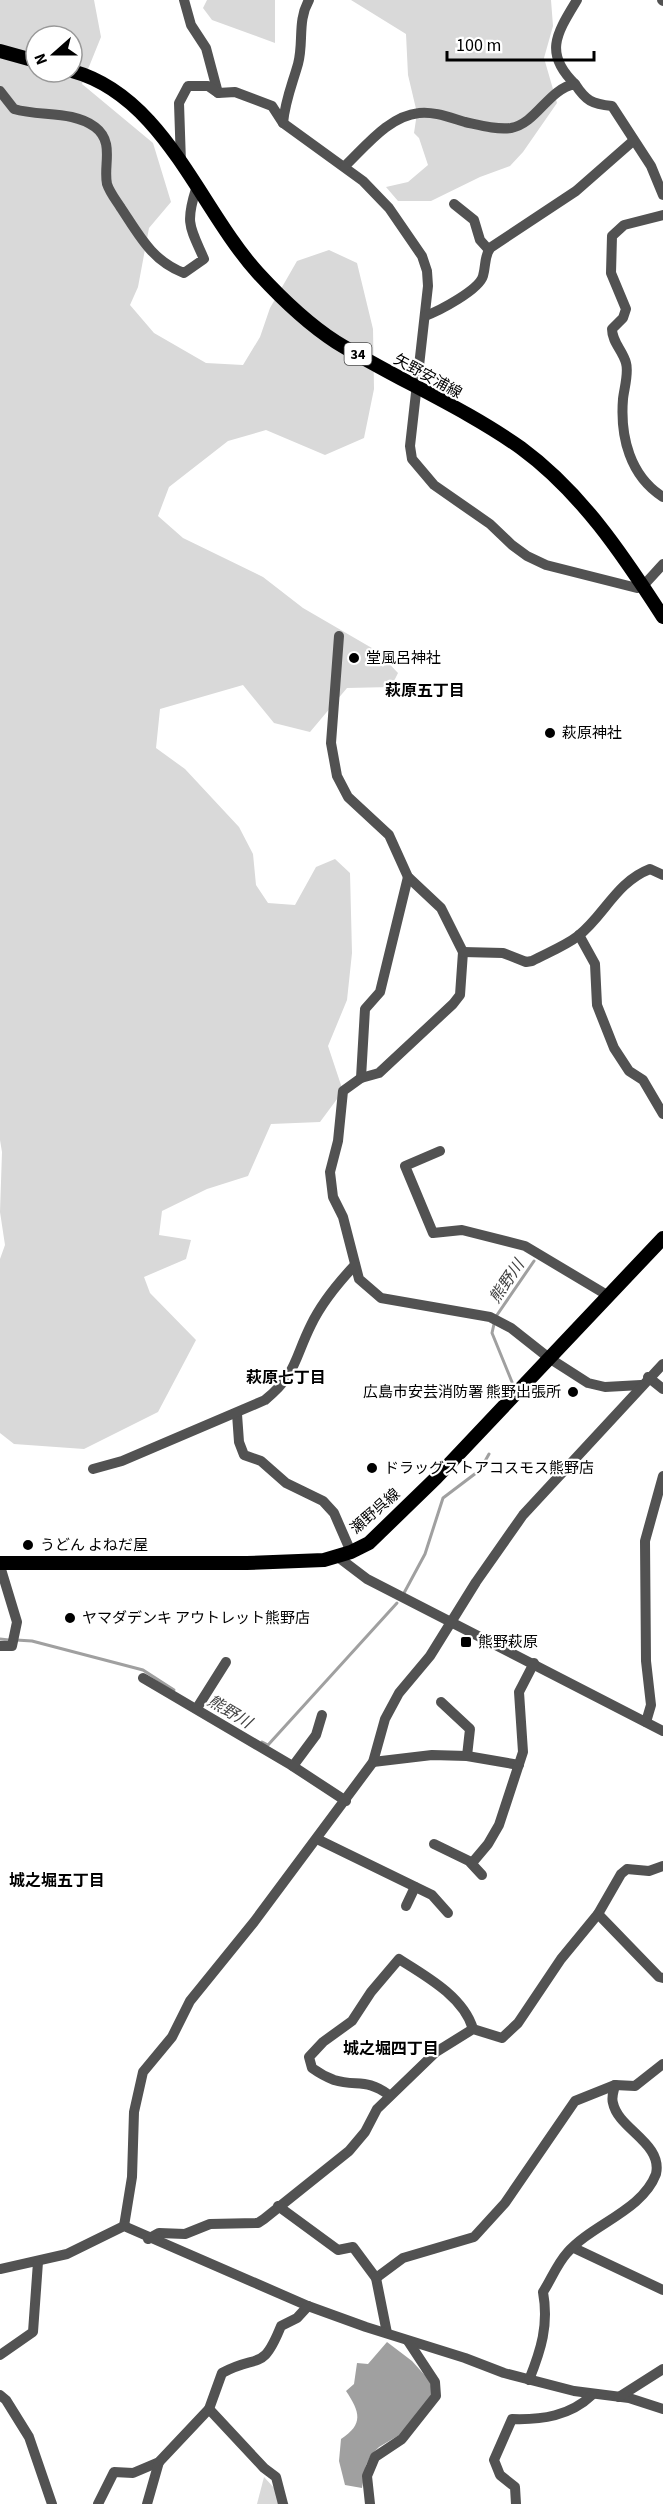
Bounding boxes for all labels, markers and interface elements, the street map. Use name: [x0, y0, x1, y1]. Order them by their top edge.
north arrow: [24, 24, 84, 84]
scale bar: [447, 24, 594, 62]
text: 100 m: [456, 33, 501, 58]
text: N: [29, 50, 53, 68]
road number: 34: [344, 343, 372, 365]
street label: 矢野安浦線: [390, 349, 466, 404]
place label: 堂風呂神社: [366, 648, 441, 669]
marker: 堂風呂神社: [347, 651, 361, 665]
district label: 萩原五丁目: [385, 680, 465, 702]
place label: 萩原神社: [562, 723, 622, 744]
marker: 萩原神社: [543, 726, 557, 740]
water label: 熊野川: [484, 1254, 530, 1308]
district label: 萩原七丁目: [246, 1367, 326, 1389]
place label: 広島市安芸消防署 熊野出張所: [363, 1382, 561, 1403]
marker: 広島市安芸消防署 熊野出張所: [566, 1385, 580, 1399]
place label: ドラッグストアコスモス熊野店: [384, 1458, 594, 1479]
marker: ドラッグストアコスモス熊野店: [365, 1461, 379, 1475]
street label: 瀬野呉線: [346, 1484, 405, 1539]
place label: うどん よねだ屋: [40, 1535, 148, 1556]
marker: うどん よねだ屋: [21, 1538, 35, 1552]
place label: ヤマダデンキ アウトレット熊野店: [82, 1608, 310, 1629]
marker: ヤマダデンキ アウトレット熊野店: [63, 1611, 77, 1625]
place label: 熊野萩原: [478, 1632, 538, 1653]
marker: 熊野萩原: [459, 1635, 473, 1649]
water label: 熊野川: [203, 1690, 257, 1735]
district label: 城之堀五丁目: [9, 1870, 105, 1892]
district label: 城之堀四丁目: [343, 2038, 439, 2060]

